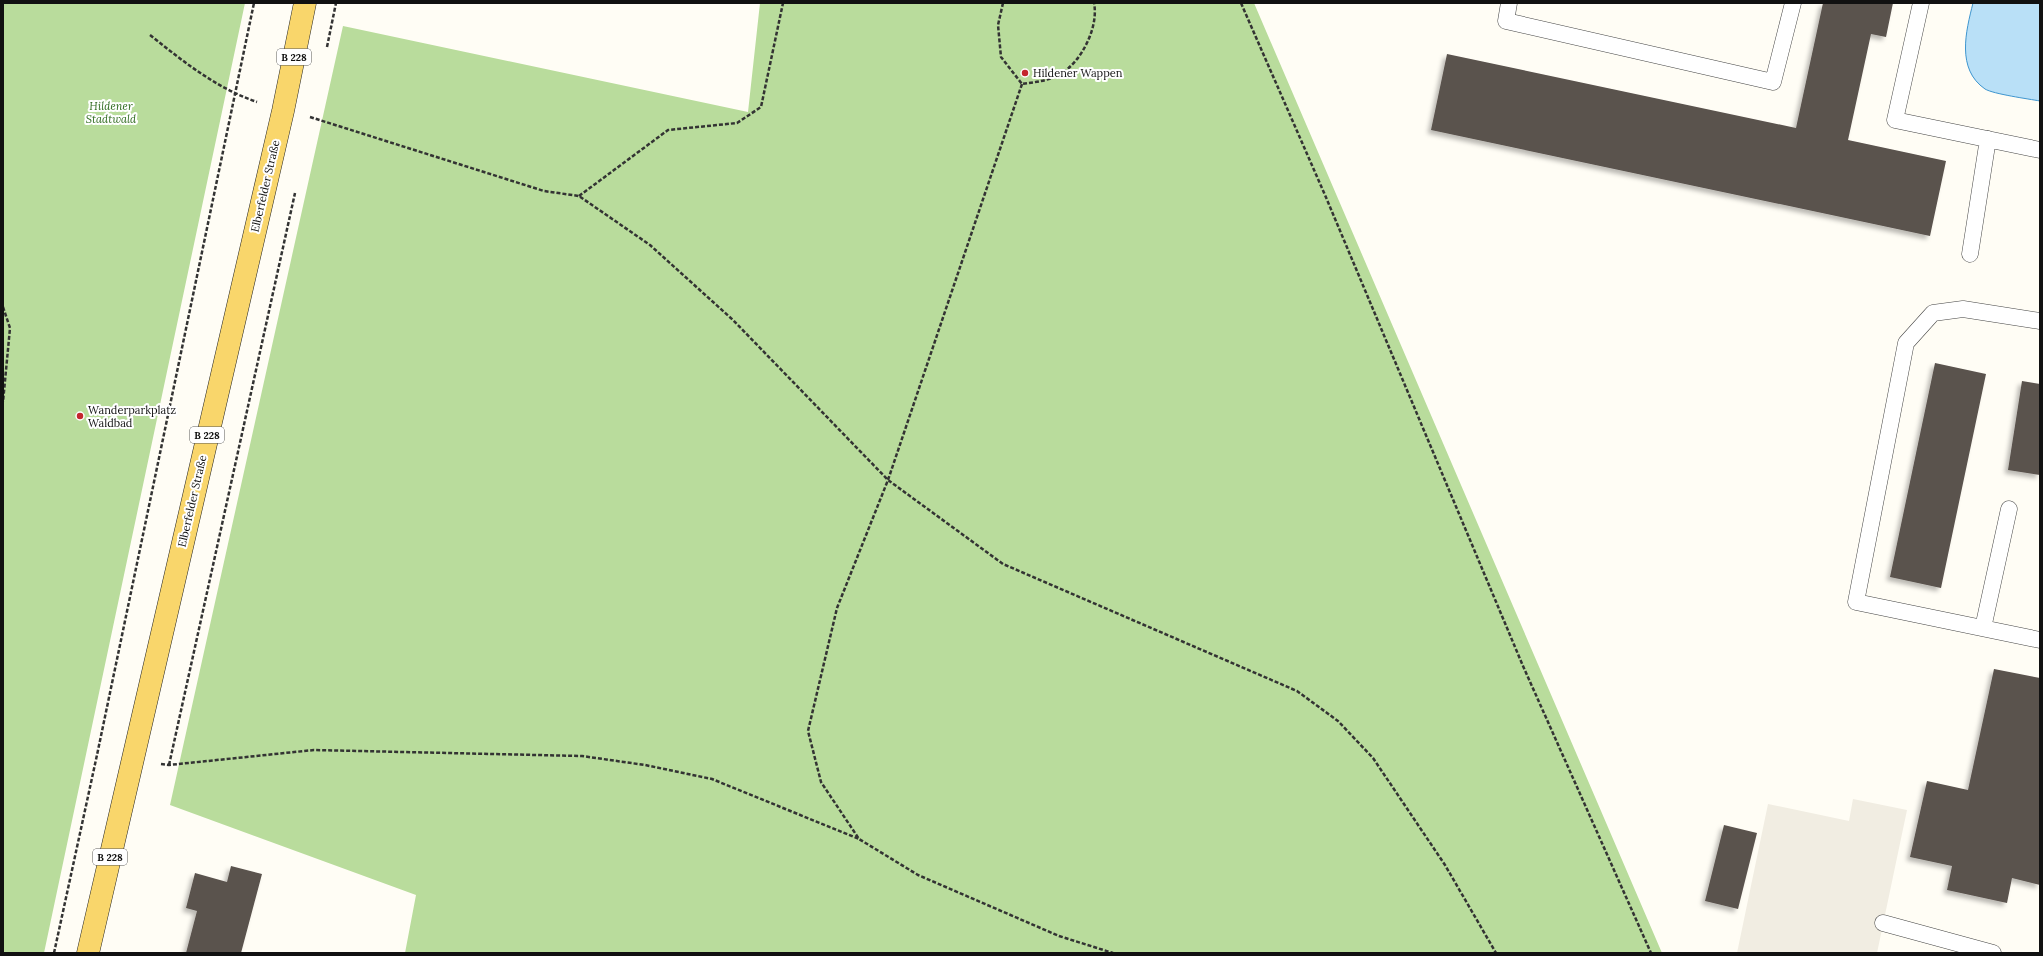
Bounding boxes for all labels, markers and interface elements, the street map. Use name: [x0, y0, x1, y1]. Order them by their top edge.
road number: B 228: [277, 49, 311, 65]
place label: Hildener Wappen: [1033, 66, 1123, 80]
marker: Hildener Wappen: [1020, 68, 1030, 78]
park label: Hildener Stadtwald: [86, 99, 137, 126]
street label: Elberfelder Straße: [248, 139, 282, 233]
place label: Wanderparkplatz Waldbad: [88, 403, 176, 430]
marker: Wanderparkplatz Waldbad: [75, 411, 85, 421]
road number: B 228: [190, 427, 224, 443]
street label: Elberfelder Straße: [175, 454, 209, 548]
road number: B 228: [93, 849, 127, 865]

